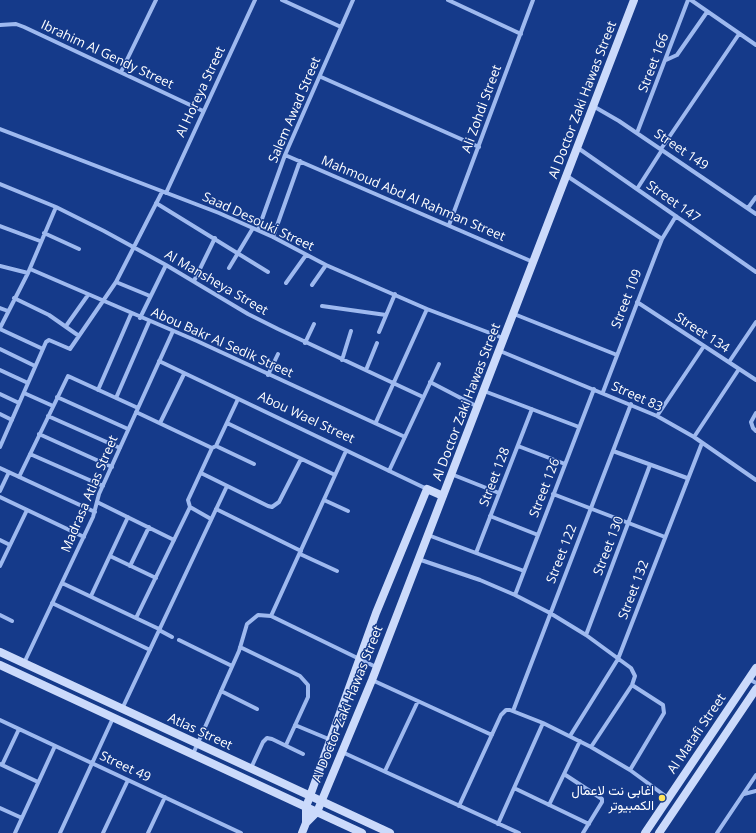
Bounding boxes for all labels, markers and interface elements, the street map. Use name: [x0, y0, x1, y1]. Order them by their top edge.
street label: Ibrahim Al Gendy Street: [38, 17, 176, 93]
street label: Al Doctor Zaki Hawas Street: [546, 19, 620, 181]
street label: Street 166: [636, 31, 672, 95]
street label: Al Horeya Street: [173, 44, 229, 140]
street label: Salem Awad Street: [266, 55, 324, 165]
street label: Ali Zohdi Street: [459, 63, 505, 155]
street label: Street 149: [651, 126, 711, 174]
street label: Mahmoud Abd Al Rahman Street: [319, 153, 507, 245]
street label: Street 147: [643, 178, 703, 226]
street label: Saad Desouki Street: [200, 189, 316, 255]
street label: Al Mansheya Street: [162, 247, 270, 319]
street label: Street 109: [609, 267, 645, 331]
street label: Abou Bakr Al Sedik Street: [149, 305, 295, 381]
street label: Street 134: [672, 310, 732, 356]
street label: Al Doctor Zaki Hawas Street: [430, 321, 504, 483]
street label: Street 83: [609, 379, 665, 415]
street label: Abou Wael Street: [255, 389, 357, 447]
street label: Madrasa Atlas Street: [58, 433, 122, 555]
street label: Street 128: [477, 445, 513, 509]
street label: Street 126: [527, 456, 563, 520]
street label: Street 130: [591, 514, 627, 578]
street label: Street 122: [544, 522, 580, 586]
street label: Street 132: [616, 558, 652, 622]
street label: Al Doctor Zaki Hawas Street: [309, 623, 387, 785]
street label: Al Matafi Street: [665, 691, 729, 777]
street label: Atlas Street: [165, 710, 235, 754]
street label: Street 49: [97, 748, 153, 786]
place label: اغابى نت لاعمال الكمبيوتر: [571, 783, 654, 814]
marker: اغابى نت لاعمال الكمبيوتر: [657, 793, 667, 803]

